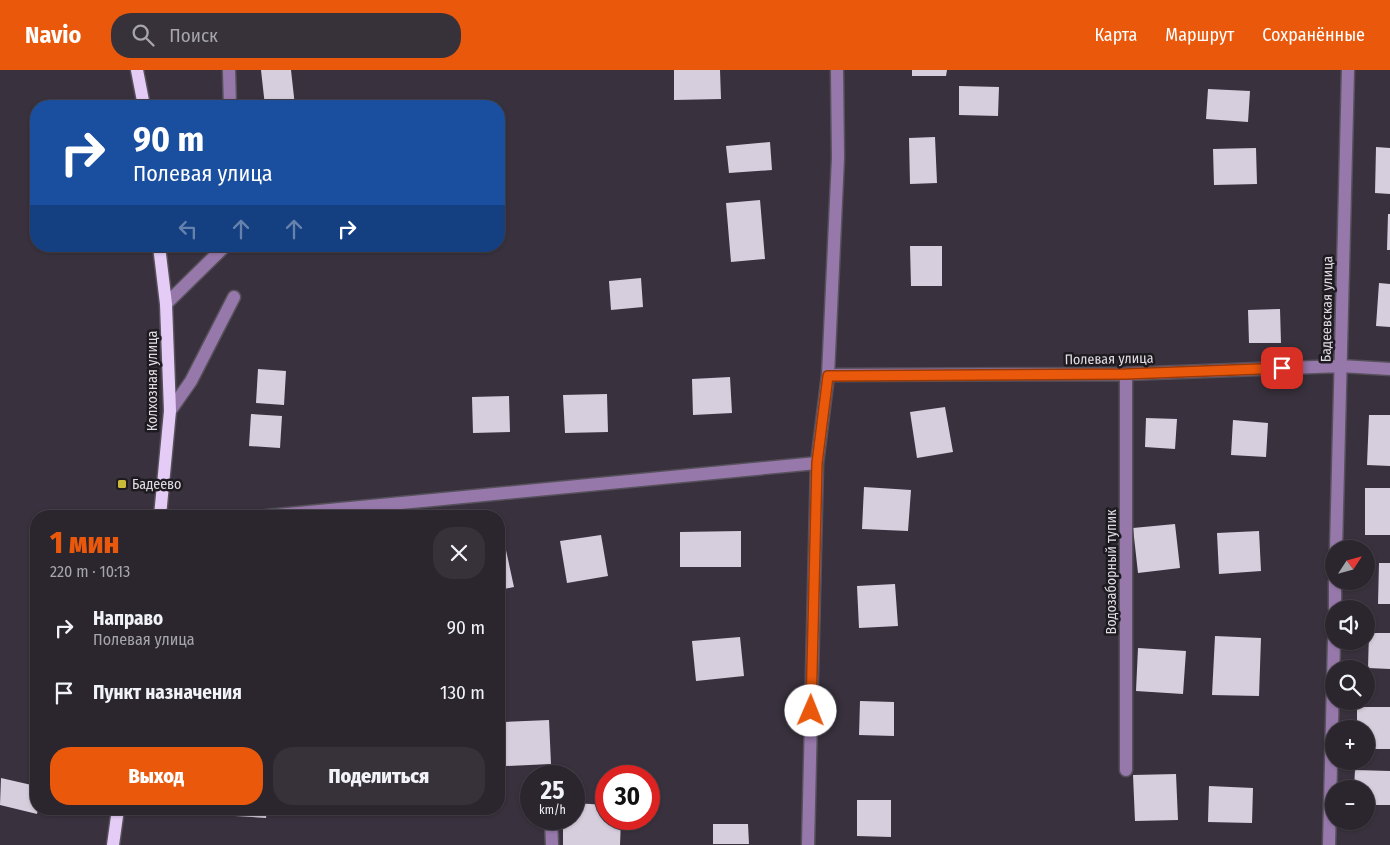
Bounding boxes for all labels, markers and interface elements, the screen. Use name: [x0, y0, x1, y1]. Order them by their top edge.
search box: [111, 13, 461, 58]
text: Navio: [25, 21, 81, 49]
icon: search: [129, 21, 157, 49]
text: Поиск: [169, 24, 218, 47]
text: Карта: [1094, 24, 1137, 46]
text: Маршрут: [1165, 24, 1234, 46]
text: Сохранённые: [1262, 24, 1365, 46]
text: 90 m: [133, 118, 204, 160]
icon: right: [50, 120, 115, 185]
text: Полевая улица: [133, 160, 273, 187]
icon: left: [174, 215, 202, 243]
icon: ahead: [227, 215, 255, 243]
icon: ahead: [280, 215, 308, 243]
icon: right: [333, 215, 361, 243]
street label: Бадеевская улица: [1318, 255, 1336, 362]
street label: Колхозная улица: [144, 331, 161, 431]
pin: [1261, 347, 1303, 389]
street label: Полевая улица: [1064, 350, 1154, 368]
icon: arrive: [1268, 354, 1296, 382]
place label: Бадеево: [132, 476, 181, 493]
marker: Бадеево: [116, 478, 128, 490]
street label: Водозаборный тупик: [1103, 509, 1120, 634]
text: 1 мин: [50, 525, 119, 561]
button: close: [433, 527, 485, 579]
north arrow: [1325, 540, 1375, 590]
map controls: [1325, 540, 1375, 830]
text: 220 m · 10:13: [50, 562, 130, 581]
button: sound: [1325, 600, 1375, 650]
text: Направо: [93, 607, 163, 630]
icon: right: [50, 614, 78, 642]
text: 90 m: [447, 616, 485, 639]
text: Полевая улица: [93, 630, 195, 649]
button: search: [1325, 660, 1375, 710]
icon: arrive: [50, 679, 78, 707]
text: Пункт назначения: [93, 681, 242, 704]
text: 130 m: [440, 681, 485, 704]
position arrow: [784, 684, 836, 736]
button: +: [1325, 720, 1375, 770]
button: Выход: [50, 747, 263, 805]
button: Поделиться: [273, 747, 485, 805]
speed limit sign: 30: [595, 765, 660, 830]
text: 25: [541, 776, 564, 806]
button: −: [1325, 780, 1375, 830]
text: km/h: [539, 803, 566, 817]

